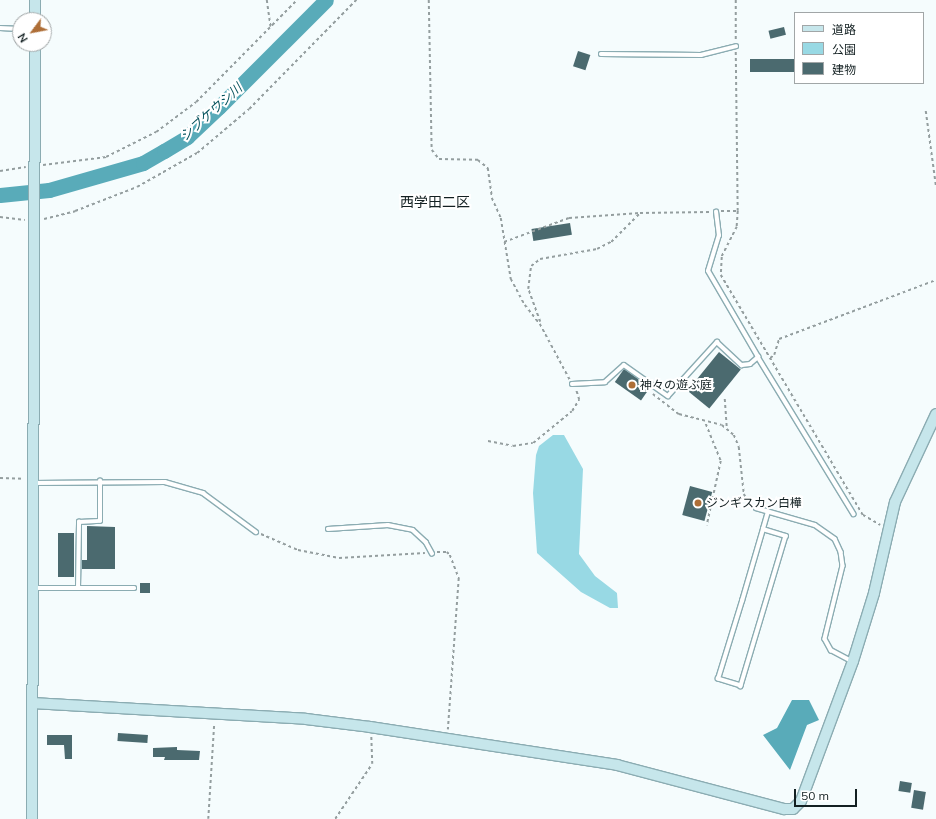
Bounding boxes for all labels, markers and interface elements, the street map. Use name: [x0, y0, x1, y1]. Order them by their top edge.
north arrow: [12, 12, 52, 52]
legend: [794, 12, 924, 84]
text: 道路: [832, 22, 856, 37]
text: N: [15, 31, 31, 45]
text: 公園: [832, 42, 856, 57]
text: 建物: [832, 62, 856, 77]
water label: シブケウシ川: [177, 80, 245, 144]
district label: 西学田二区: [400, 194, 470, 210]
place label: 神々の遊ぶ庭: [640, 378, 712, 392]
marker: 神々の遊ぶ庭: [627, 380, 637, 390]
place label: ジンギスカン白樺: [706, 496, 802, 510]
marker: ジンギスカン白樺: [693, 498, 703, 508]
scale bar: [796, 781, 859, 807]
text: 50 m: [801, 788, 829, 803]

